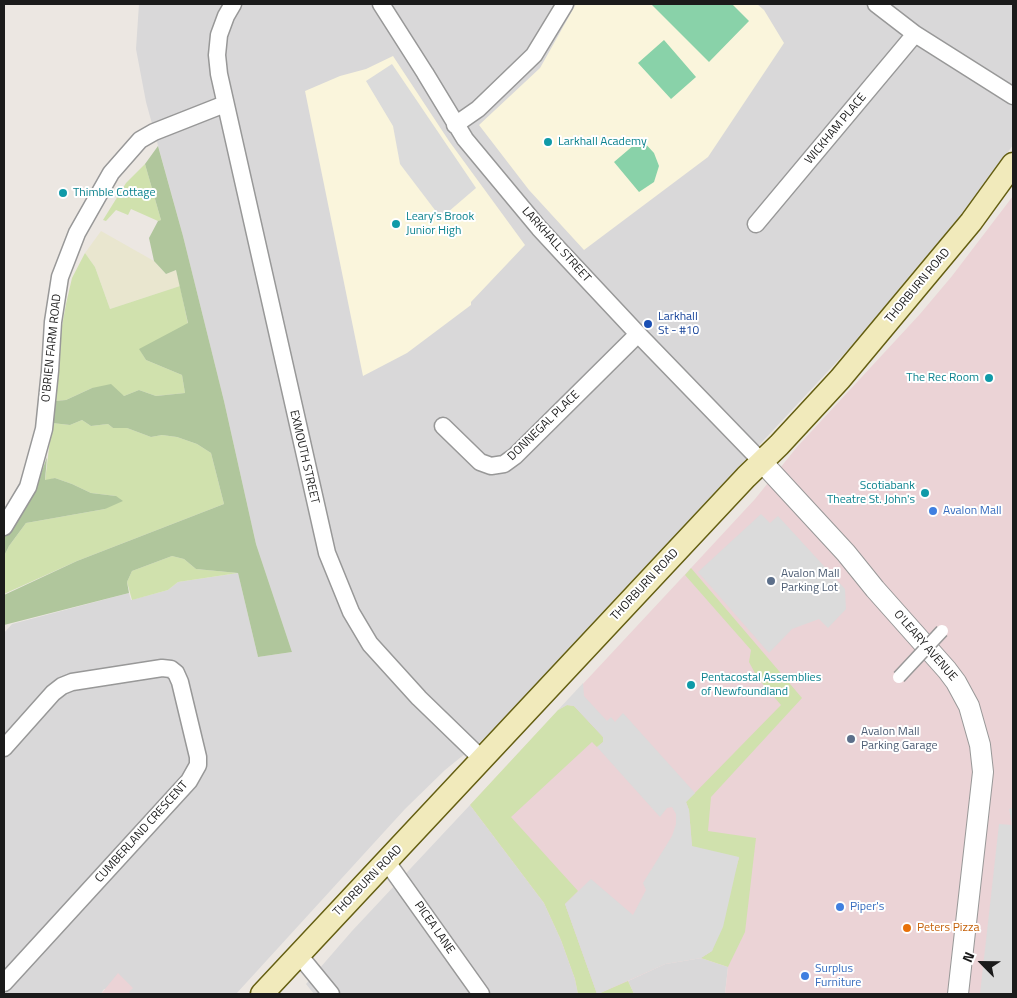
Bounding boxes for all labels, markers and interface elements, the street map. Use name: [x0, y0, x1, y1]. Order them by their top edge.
street label: WICKHAM PLACE: [802, 91, 870, 167]
place label: Larkhall Academy: [558, 135, 647, 149]
marker: Larkhall Academy: [542, 136, 554, 148]
place label: Thimble Cottage: [73, 186, 156, 200]
marker: Thimble Cottage: [57, 187, 69, 199]
street label: LARKHALL STREET: [518, 204, 594, 286]
place label: Leary's Brook Junior High: [406, 210, 474, 238]
marker: Leary's Brook Junior High: [390, 218, 402, 230]
street label: THORBURN ROAD: [883, 246, 953, 326]
street label: O'BRIEN FARM ROAD: [39, 293, 65, 403]
place label: Larkhall St - #10: [658, 310, 699, 338]
marker: Larkhall St - #10: [642, 318, 654, 330]
place label: The Rec Room: [906, 371, 979, 385]
marker: The Rec Room: [983, 372, 995, 384]
street label: DONNEGAL PLACE: [505, 388, 583, 464]
street label: EXMOUTH STREET: [286, 409, 322, 505]
place label: Scotiabank Theatre St. John's: [827, 479, 915, 507]
marker: Scotiabank Theatre St. John's: [919, 487, 931, 499]
place label: Avalon Mall: [943, 504, 1001, 518]
marker: Avalon Mall: [927, 505, 939, 517]
street label: THORBURN ROAD: [608, 546, 682, 624]
place label: Avalon Mall Parking Lot: [781, 567, 839, 595]
marker: Avalon Mall Parking Lot: [765, 575, 777, 587]
street label: O'LEARY AVENUE: [890, 608, 960, 684]
place label: Pentacostal Assemblies of Newfoundland: [701, 671, 821, 699]
marker: Pentacostal Assemblies of Newfoundland: [685, 679, 697, 691]
place label: Avalon Mall Parking Garage: [861, 725, 938, 753]
marker: Avalon Mall Parking Garage: [845, 733, 857, 745]
street label: CUMBERLAND CRESCENT: [93, 778, 191, 886]
street label: THORBURN ROAD: [331, 843, 405, 919]
street label: PICEA LANE: [411, 899, 457, 957]
place label: Piper's: [850, 900, 884, 914]
marker: Piper's: [834, 901, 846, 913]
place label: Peters Pizza: [917, 921, 979, 935]
marker: Peters Pizza: [901, 922, 913, 934]
north arrow: [957, 938, 1007, 988]
text: N: [956, 948, 979, 966]
place label: Surplus Furniture: [815, 962, 861, 990]
marker: Surplus Furniture: [799, 970, 811, 982]

